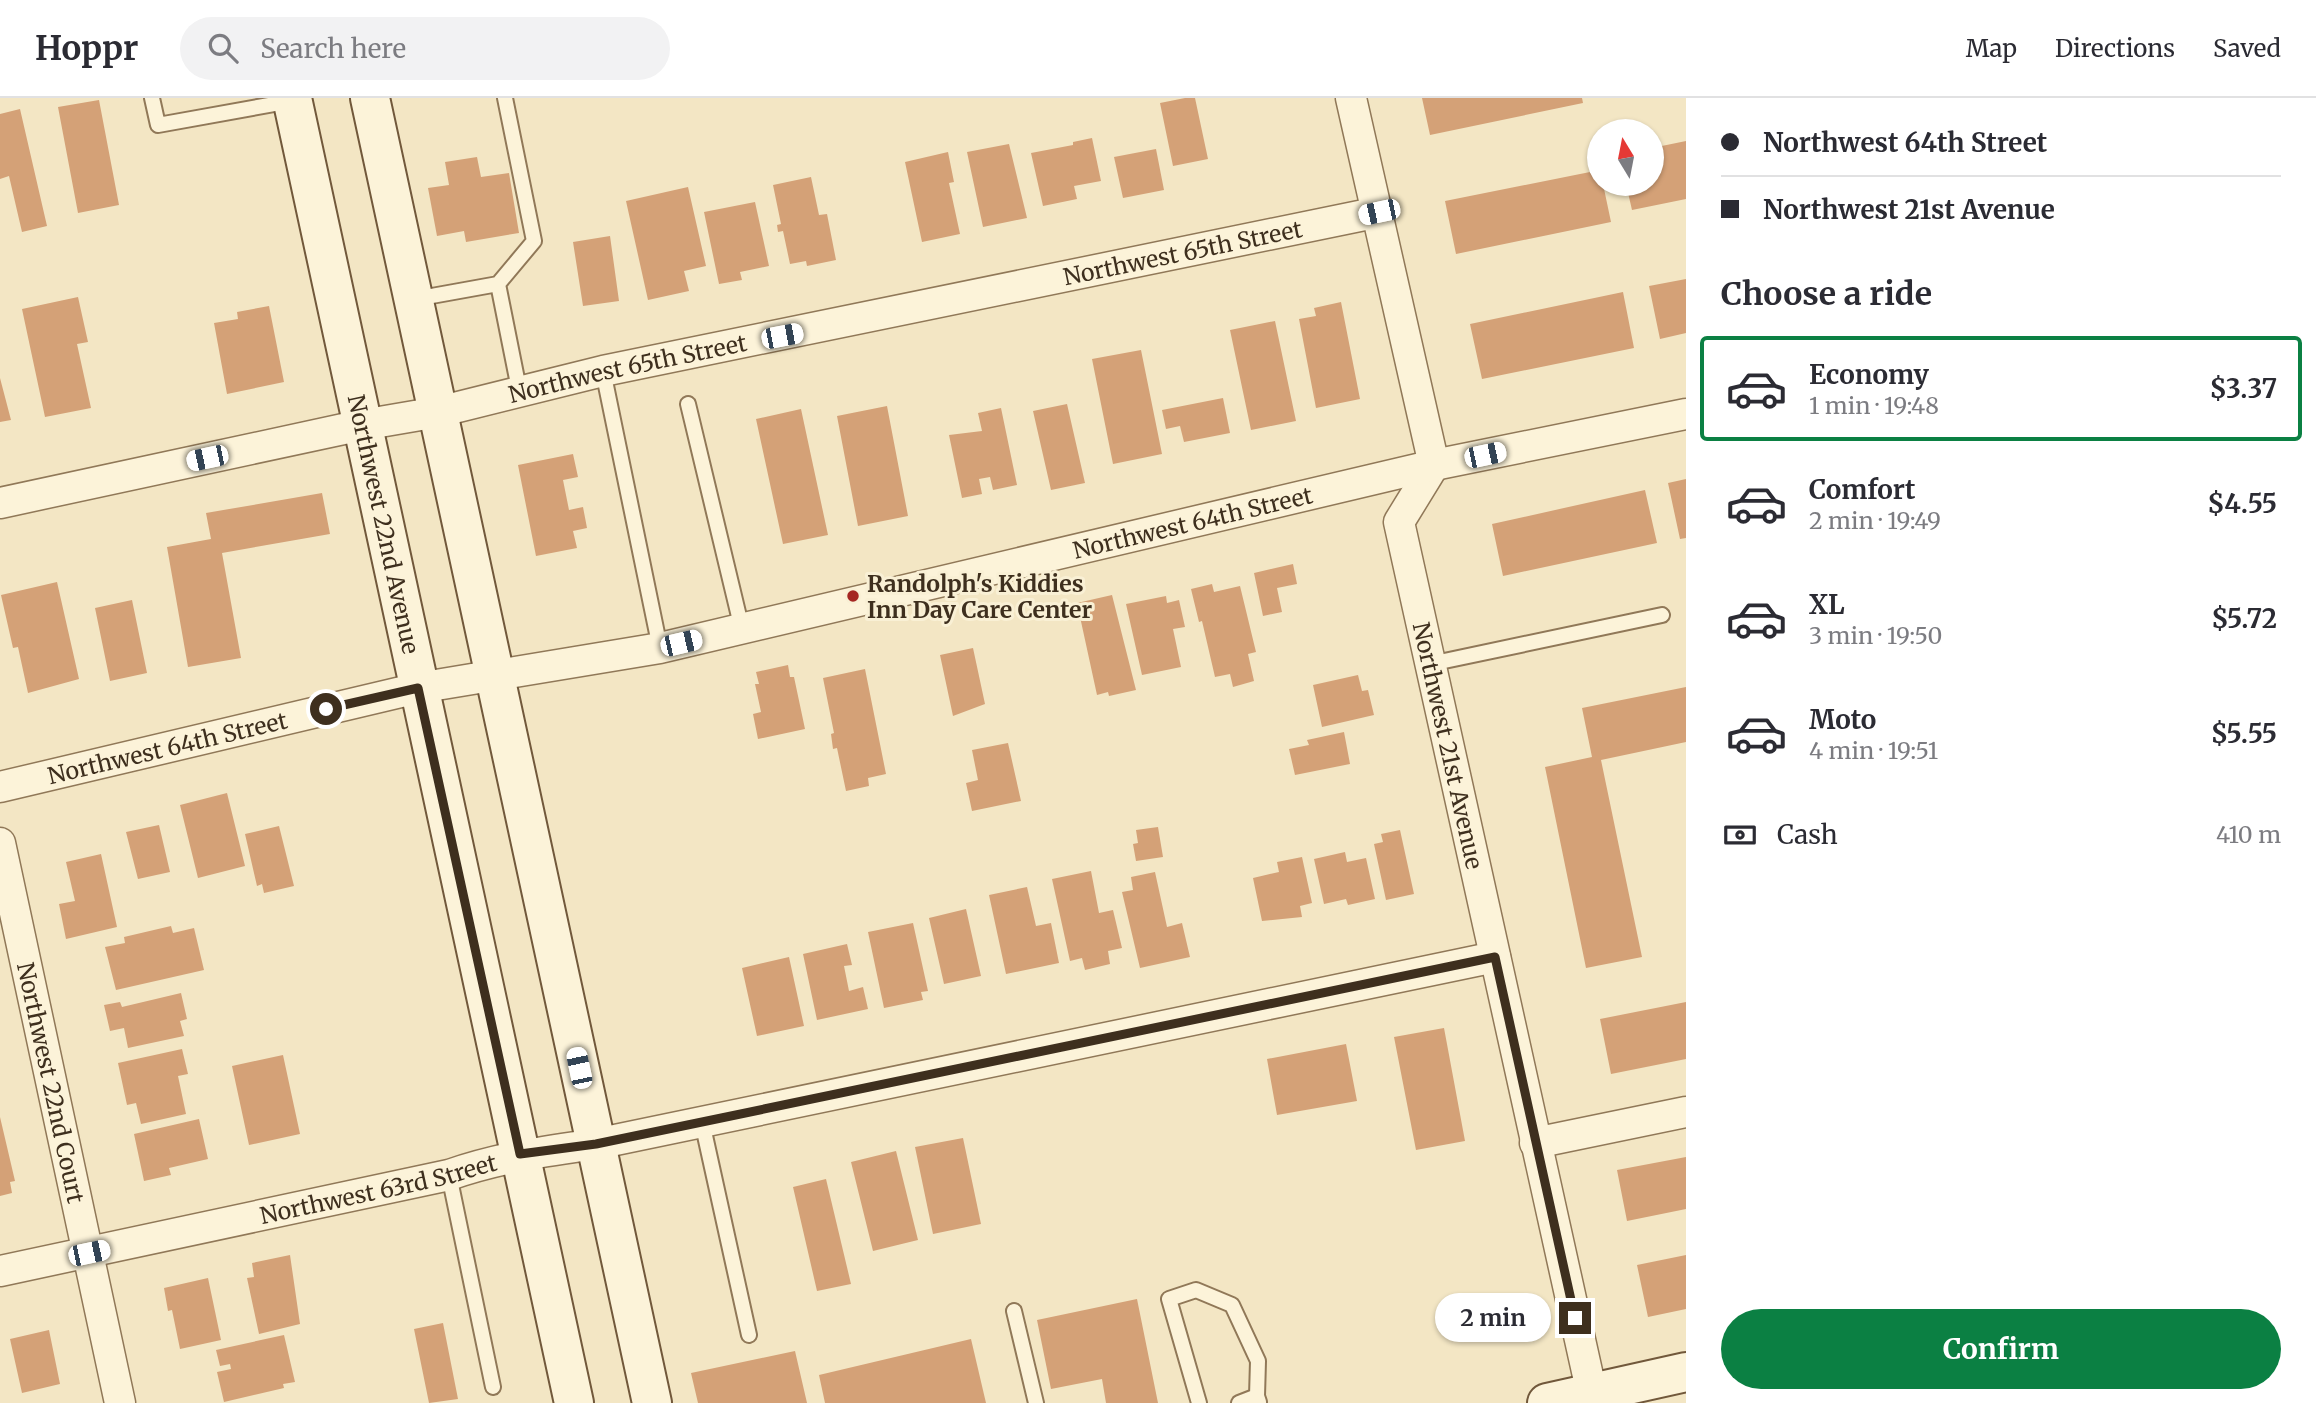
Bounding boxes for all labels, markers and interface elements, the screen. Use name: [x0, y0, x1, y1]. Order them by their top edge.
search box: [180, 17, 670, 80]
text: Hoppr: [35, 28, 138, 69]
icon: search: [204, 29, 242, 67]
text: Search here: [260, 32, 406, 65]
text: Map: [1966, 33, 2017, 64]
text: Directions: [2055, 33, 2175, 64]
text: Saved: [2213, 33, 2281, 64]
north arrow: [1587, 119, 1664, 196]
map controls: [1587, 119, 1664, 196]
text: Northwest 64th Street: [1763, 126, 2047, 159]
text: Northwest 21st Avenue: [1763, 193, 2055, 226]
car: [1357, 197, 1402, 227]
street label: Northwest 65th Street: [1060, 214, 1305, 291]
text: Choose a ride: [1721, 274, 1932, 314]
car: [760, 322, 805, 350]
street label: Northwest 65th Street: [505, 327, 749, 408]
icon: car: [1725, 357, 1788, 420]
text: Economy: [1809, 358, 1929, 391]
text: $3.37: [2210, 372, 2277, 405]
text: 1 min · 19:48: [1809, 391, 1939, 420]
street label: Northwest 22nd Avenue: [342, 392, 426, 656]
car: [1463, 440, 1508, 470]
car: [185, 443, 230, 473]
icon: car: [1725, 472, 1788, 535]
text: Comfort: [1809, 473, 1915, 506]
street label: Northwest 64th Street: [1070, 480, 1315, 564]
text: $4.55: [2207, 487, 2277, 520]
text: 2 min · 19:49: [1809, 506, 1941, 535]
place label: Randolph's Kiddies Inn Day Care Center: [867, 569, 1092, 624]
icon: car: [1725, 587, 1788, 650]
marker: Randolph's Kiddies Inn Day Care Center: [845, 588, 861, 604]
text: XL: [1809, 588, 1845, 621]
text: $5.72: [2211, 602, 2277, 635]
street label: Northwest 21st Avenue: [1407, 619, 1490, 872]
text: 3 min · 19:50: [1809, 621, 1942, 650]
car: [659, 628, 704, 658]
route start: [310, 693, 342, 725]
icon: car: [1725, 702, 1788, 765]
text: Moto: [1809, 703, 1876, 736]
street label: Northwest 64th Street: [45, 705, 290, 790]
text: $5.55: [2211, 717, 2277, 750]
text: 4 min · 19:51: [1809, 736, 1938, 765]
icon: cash: [1721, 816, 1759, 854]
text: Cash: [1777, 818, 1838, 851]
text: 410 m: [2216, 820, 2281, 849]
street label: Northwest 22nd Court: [11, 960, 91, 1206]
car: [565, 1045, 594, 1091]
street label: Northwest 63rd Street: [257, 1147, 500, 1230]
car: [67, 1238, 112, 1268]
callout: 2 min: [1435, 1294, 1550, 1342]
route end: [1559, 1302, 1591, 1334]
text: 2 min: [1460, 1303, 1526, 1332]
button: Confirm: [1721, 1309, 2281, 1389]

